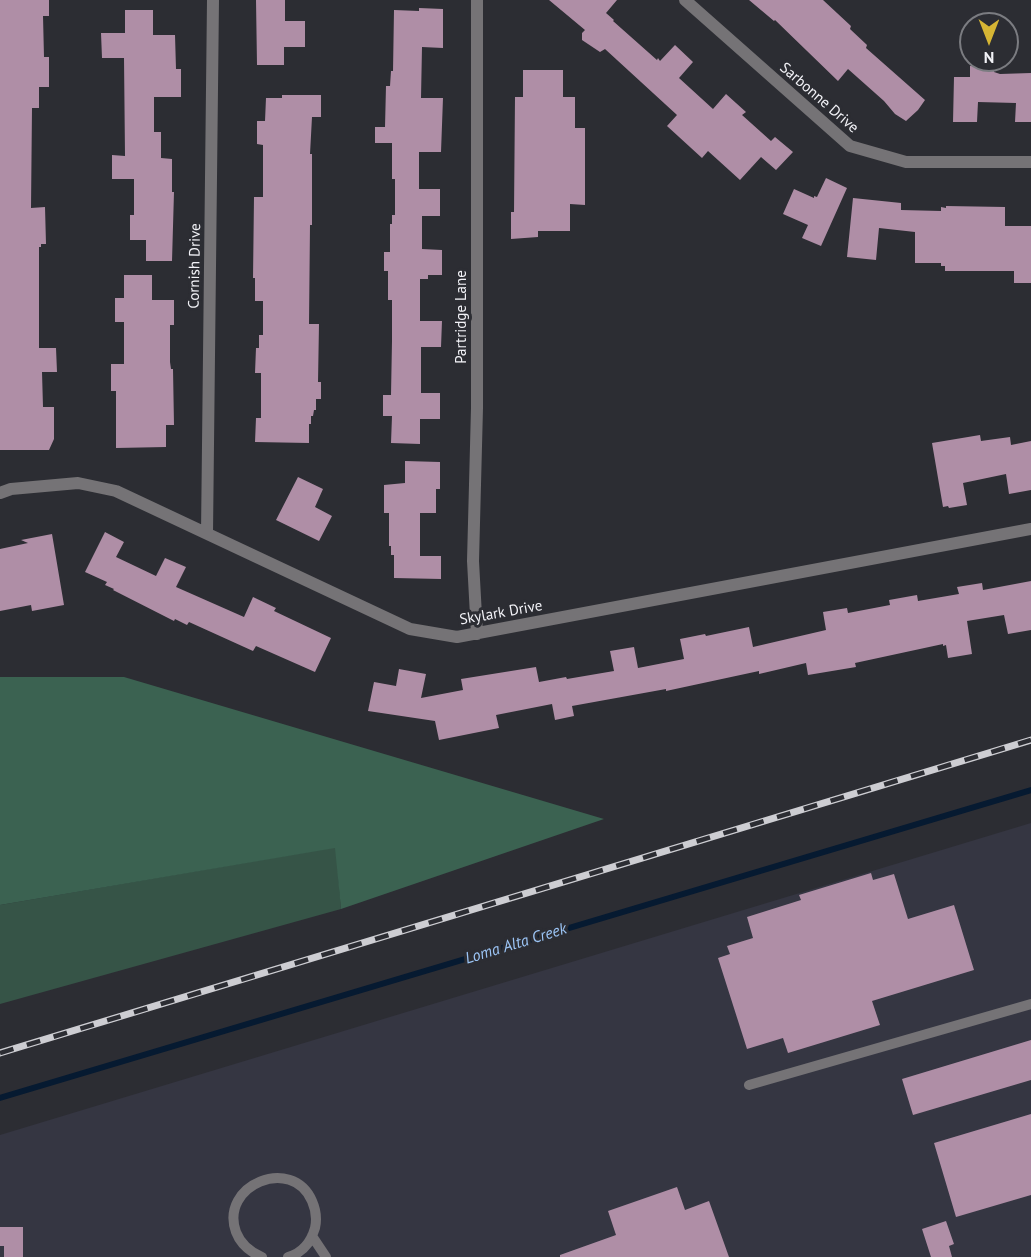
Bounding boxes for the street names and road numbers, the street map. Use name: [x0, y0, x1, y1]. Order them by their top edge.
street label: Sarbonne Drive: [776, 59, 862, 137]
street label: Cornish Drive: [185, 223, 205, 309]
street label: Partridge Lane: [453, 270, 471, 364]
street label: Skylark Drive: [458, 597, 544, 629]

